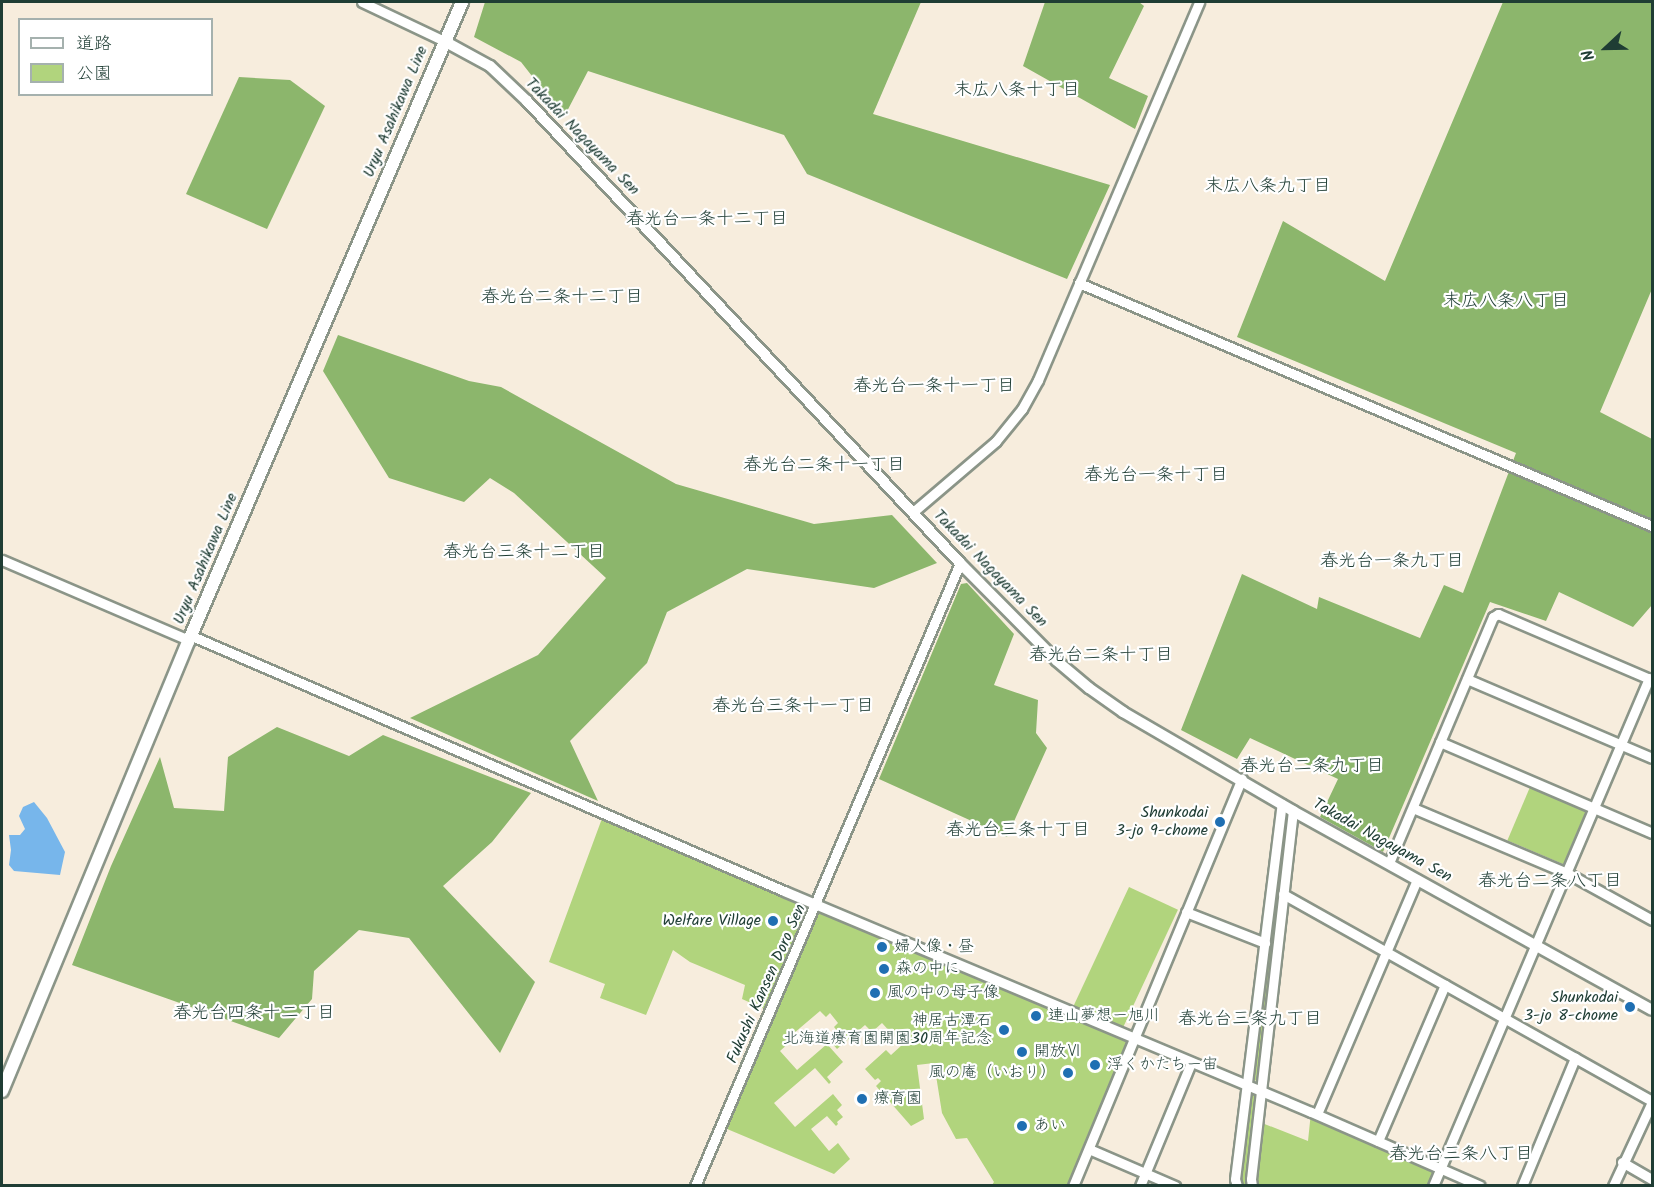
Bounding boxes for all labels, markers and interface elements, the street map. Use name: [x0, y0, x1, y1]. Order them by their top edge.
legend: [18, 18, 213, 96]
north arrow: [1576, 18, 1636, 78]
text: 道路: [76, 30, 112, 59]
street label: Uryu Asahikawa Line: [360, 43, 432, 181]
text: N: [1575, 46, 1602, 64]
text: 公園: [76, 60, 112, 89]
street label: Takadai Nagayama Sen: [521, 74, 643, 200]
district label: 末広八条十丁目: [954, 80, 1080, 102]
district label: 末広八条九丁目: [1205, 176, 1331, 198]
district label: 春光台一条十二丁目: [626, 209, 788, 231]
district label: 春光台二条十二丁目: [481, 287, 643, 309]
district label: 末広八条八丁目: [1443, 291, 1569, 313]
district label: 春光台一条十一丁目: [853, 376, 1015, 398]
district label: 春光台二条十一丁目: [743, 455, 905, 477]
district label: 春光台一条十丁目: [1084, 465, 1228, 487]
street label: Uryu Asahikawa Line: [170, 490, 242, 628]
street label: Takadai Nagayama Sen: [929, 506, 1051, 632]
district label: 春光台三条十二丁目: [443, 542, 605, 564]
district label: 春光台一条九丁目: [1320, 551, 1464, 573]
district label: 春光台二条十丁目: [1029, 645, 1173, 667]
district label: 春光台三条十一丁目: [712, 696, 874, 718]
district label: 春光台二条九丁目: [1240, 756, 1384, 778]
street label: Takadai Nagayama Sen: [1309, 795, 1455, 887]
place label: Shunkodai 3-jo 9-chome: [1116, 803, 1208, 841]
marker: Shunkodai 3-jo 9-chome: [1213, 815, 1227, 829]
district label: 春光台三条十丁目: [946, 820, 1090, 842]
district label: 春光台二条八丁目: [1478, 871, 1622, 893]
street label: Fukushi Kansen Doro Sen: [723, 901, 811, 1067]
place label: Welfare Village: [662, 911, 761, 931]
marker: Welfare Village: [766, 914, 780, 928]
place label: 婦人像・昼: [894, 937, 974, 957]
marker: 婦人像・昼: [875, 940, 889, 954]
place label: 森の中に: [896, 959, 960, 979]
marker: 森の中に: [877, 962, 891, 976]
place label: 風の中の母子像: [887, 983, 999, 1003]
marker: 風の中の母子像: [868, 986, 882, 1000]
place label: Shunkodai 3-jo 8-chome: [1524, 988, 1618, 1026]
marker: Shunkodai 3-jo 8-chome: [1623, 1000, 1637, 1014]
district label: 春光台四条十二丁目: [173, 1003, 335, 1025]
place label: 連山夢想ー旭川: [1048, 1006, 1160, 1026]
marker: 連山夢想ー旭川: [1029, 1009, 1043, 1023]
district label: 春光台三条九丁目: [1178, 1009, 1322, 1031]
place label: 神居古潭石 北海道療育園開園30周年記念: [783, 1011, 992, 1049]
marker: 神居古潭石 北海道療育園開園30周年記念: [997, 1023, 1011, 1037]
place label: 開放Ⅵ: [1034, 1042, 1082, 1062]
marker: 開放Ⅵ: [1015, 1045, 1029, 1059]
place label: 浮くかたちー宙: [1107, 1055, 1219, 1075]
marker: 浮くかたちー宙: [1088, 1058, 1102, 1072]
place label: 風の庵（いおり）: [928, 1063, 1056, 1083]
marker: 風の庵（いおり）: [1061, 1066, 1075, 1080]
place label: 療育園: [874, 1089, 922, 1109]
marker: 療育園: [855, 1092, 869, 1106]
place label: あい: [1034, 1116, 1066, 1136]
marker: あい: [1015, 1119, 1029, 1133]
district label: 春光台三条八丁目: [1389, 1144, 1533, 1166]

